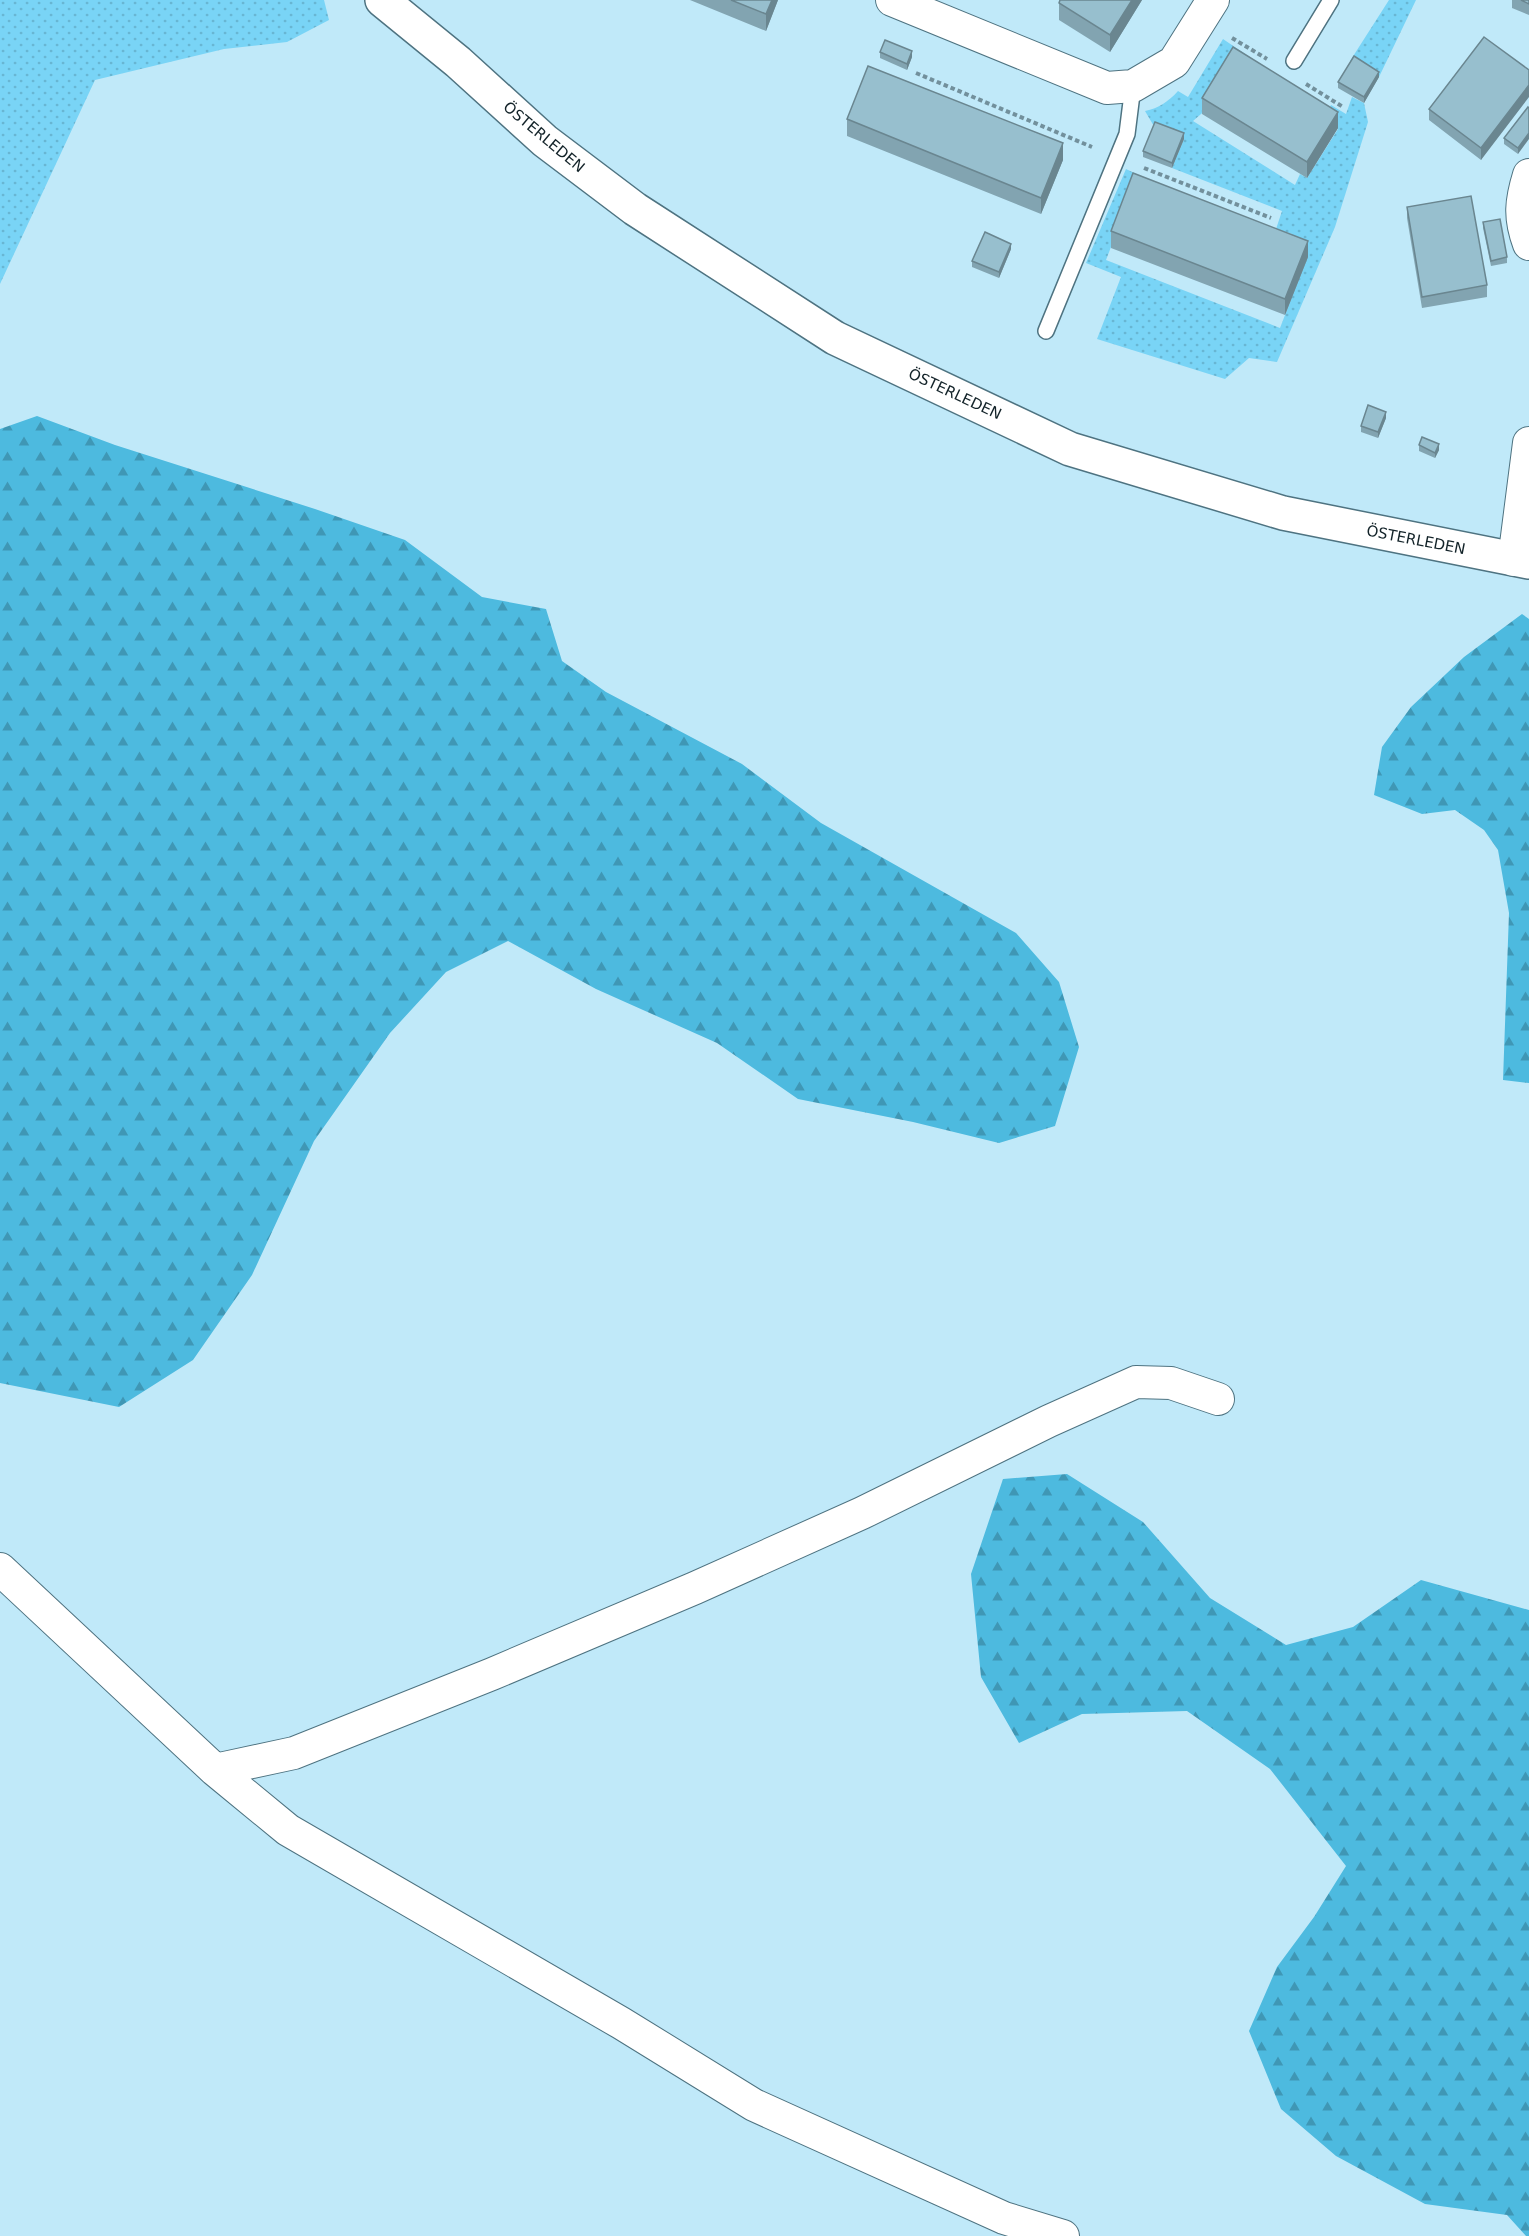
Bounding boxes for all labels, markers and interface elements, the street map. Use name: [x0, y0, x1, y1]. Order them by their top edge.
street label: ÖSTERLEDEN: [500, 97, 589, 176]
street label: ÖSTERLEDEN: [906, 364, 1005, 423]
street label: ÖSTERLEDEN: [1365, 521, 1467, 558]

